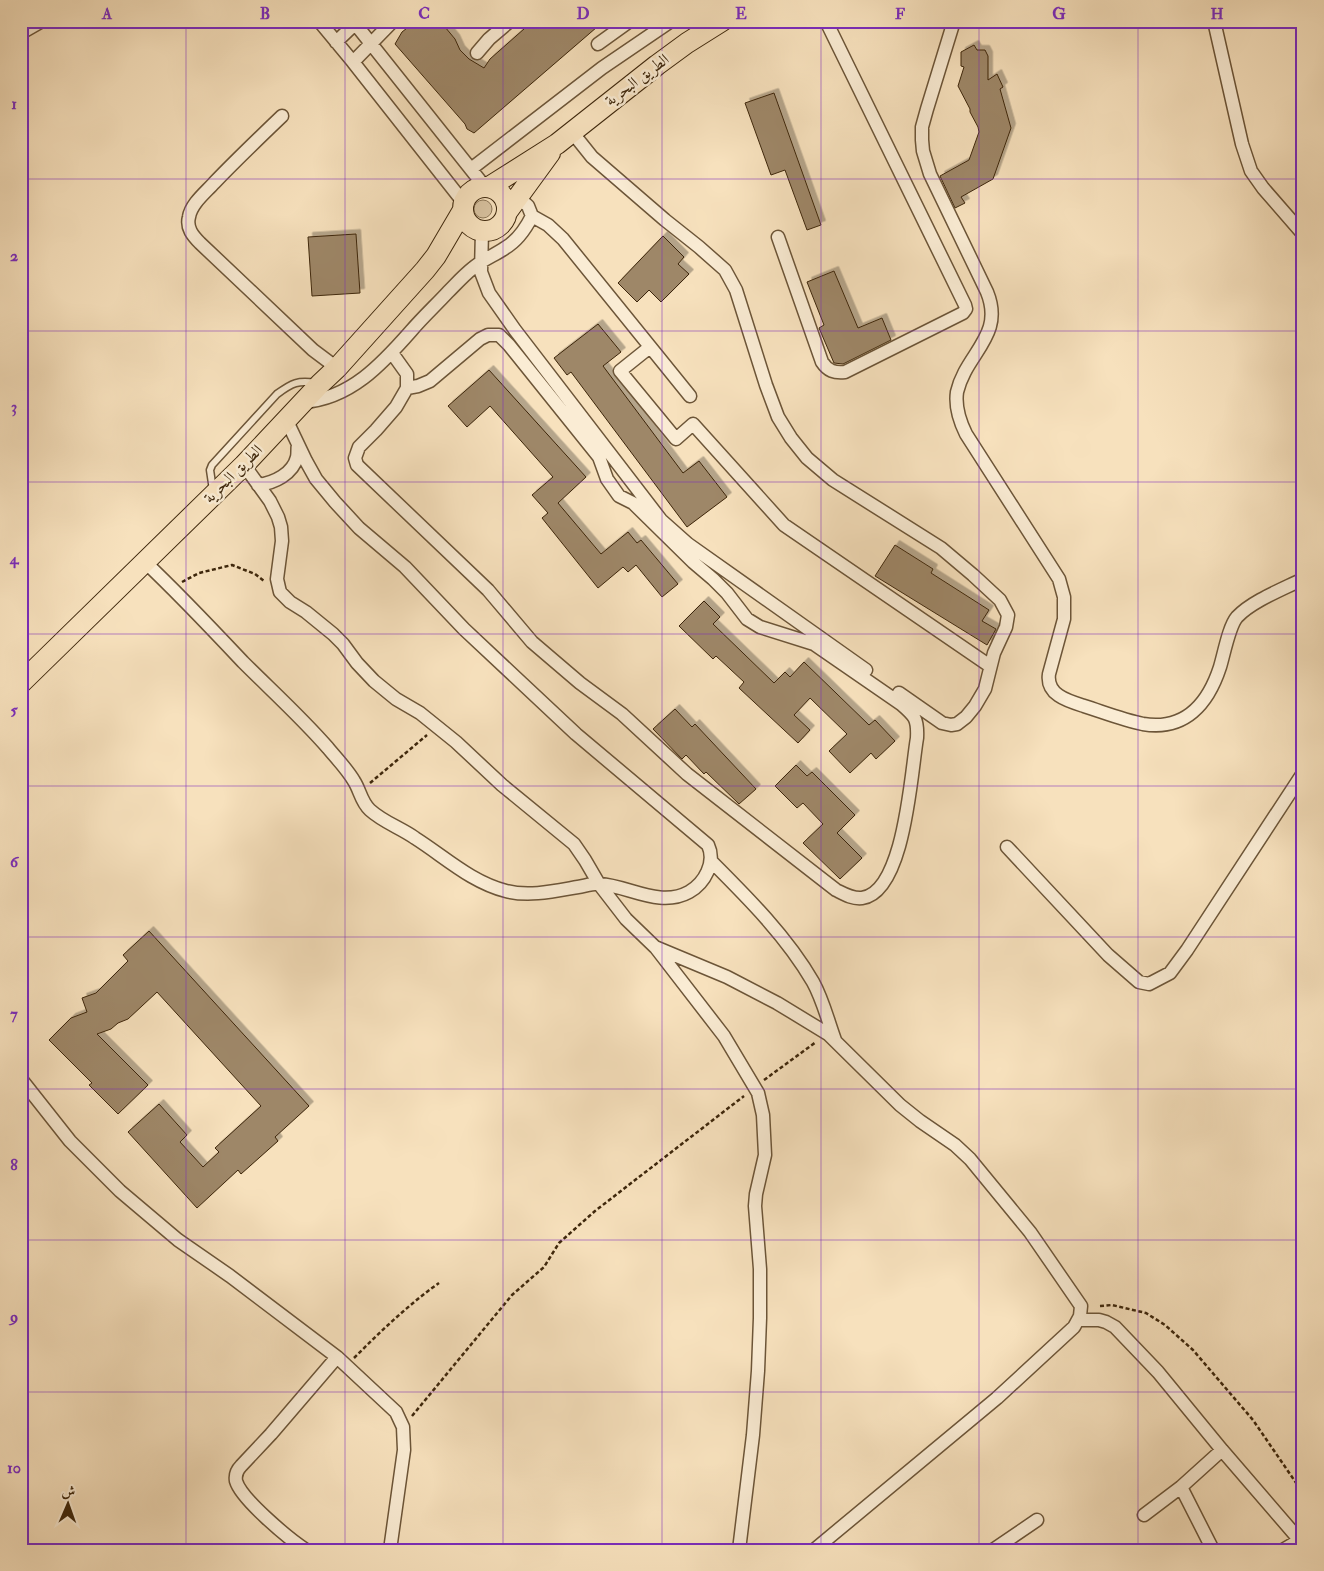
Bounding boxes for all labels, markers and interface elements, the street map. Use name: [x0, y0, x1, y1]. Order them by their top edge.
text: A: [101, 4, 113, 24]
text: B: [260, 4, 270, 24]
text: C: [418, 4, 430, 24]
text: D: [576, 4, 590, 24]
text: E: [735, 4, 747, 24]
text: F: [895, 4, 905, 24]
text: G: [1052, 4, 1066, 24]
text: H: [1210, 4, 1224, 24]
street label: الطريق البحرية: [601, 49, 673, 111]
text: 1: [11, 94, 17, 114]
text: 2: [10, 246, 18, 266]
text: 3: [11, 397, 17, 417]
street label: الطريق البحرية: [199, 440, 267, 508]
text: 4: [9, 549, 20, 569]
text: 5: [10, 700, 18, 720]
text: 6: [10, 852, 20, 872]
text: 7: [10, 1004, 18, 1024]
text: 8: [10, 1155, 18, 1175]
text: 9: [8, 1307, 18, 1327]
text: 10: [7, 1458, 21, 1478]
north arrow: [42, 1478, 92, 1528]
text: ش: [61, 1483, 76, 1500]

